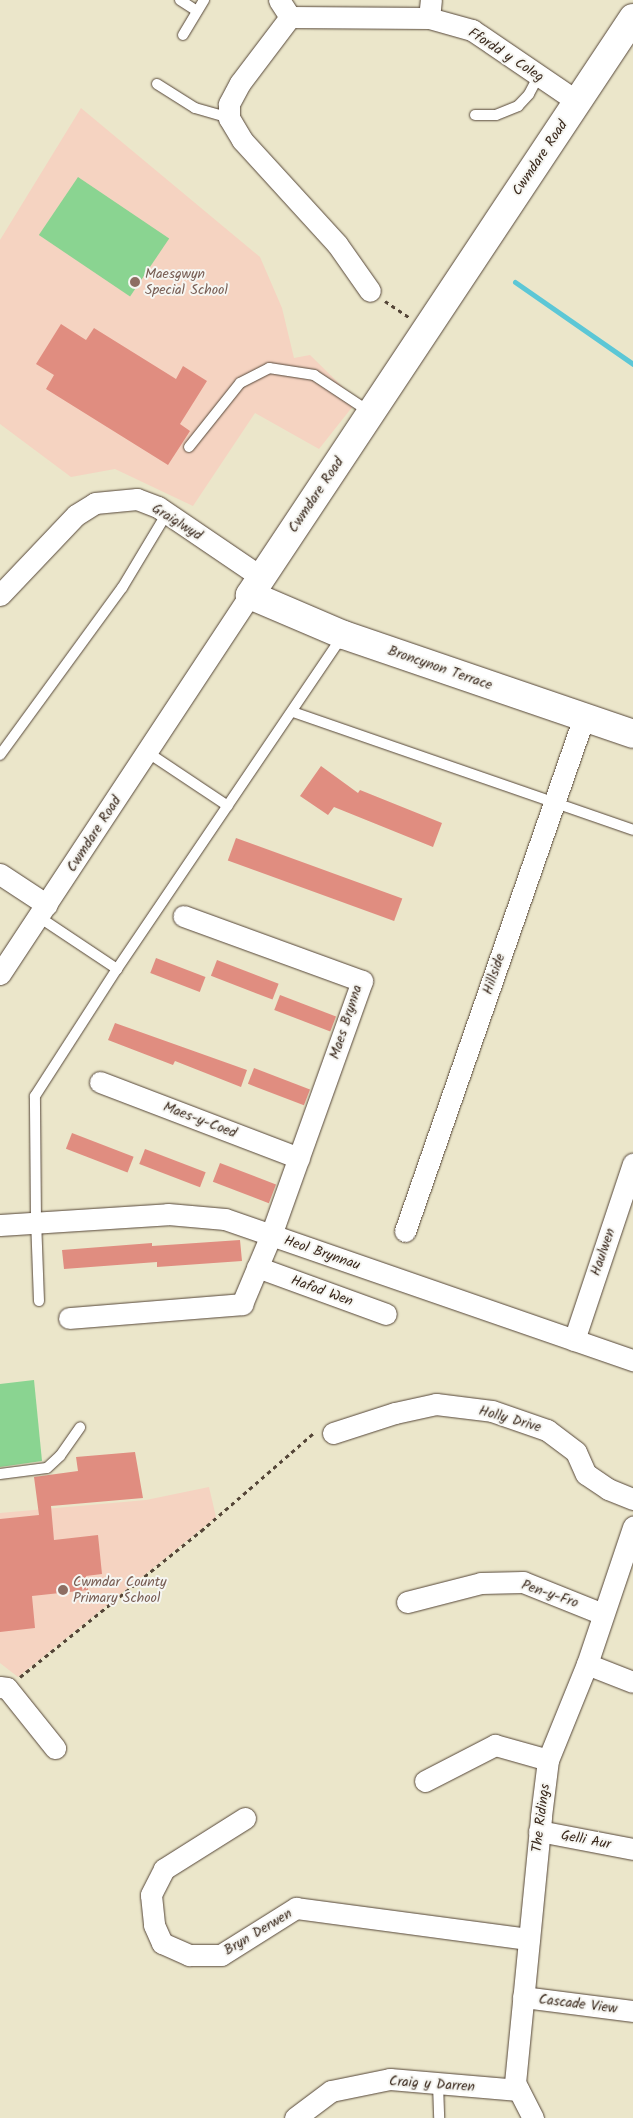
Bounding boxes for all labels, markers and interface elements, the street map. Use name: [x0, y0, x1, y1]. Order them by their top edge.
street label: Ffordd y Coleg: [465, 24, 547, 86]
street label: Cwmdare Road: [509, 117, 571, 199]
place label: Maesgwyn Special School: [145, 266, 228, 298]
marker: Maesgwyn Special School: [129, 276, 141, 288]
street label: Cwmdare Road: [285, 454, 347, 536]
street label: Graiglwyd: [149, 500, 205, 544]
street label: Broncynon Terrace: [386, 642, 494, 694]
street label: Cwmdare Road: [63, 793, 125, 875]
street label: Hillside: [479, 951, 509, 997]
street label: Maes Brynna: [326, 983, 366, 1061]
street label: Maes-y-Coed: [161, 1098, 239, 1142]
street label: Haulwen: [587, 1226, 619, 1278]
street label: Heol Brynnau: [282, 1232, 362, 1274]
street label: Hafod Wen: [289, 1272, 355, 1310]
street label: Holly Drive: [477, 1402, 543, 1436]
place label: Cwmdar County Primary School: [73, 1574, 167, 1606]
street label: Pen-y-Fro: [519, 1576, 581, 1612]
marker: Cwmdar County Primary School: [57, 1584, 69, 1596]
street label: The Ridings: [528, 1783, 554, 1853]
street label: Gelli Aur: [560, 1827, 612, 1853]
street label: Bryn Derwen: [221, 1905, 295, 1959]
street label: Cascade View: [538, 1991, 618, 2017]
street label: Craig y Darren: [389, 2073, 475, 2095]

